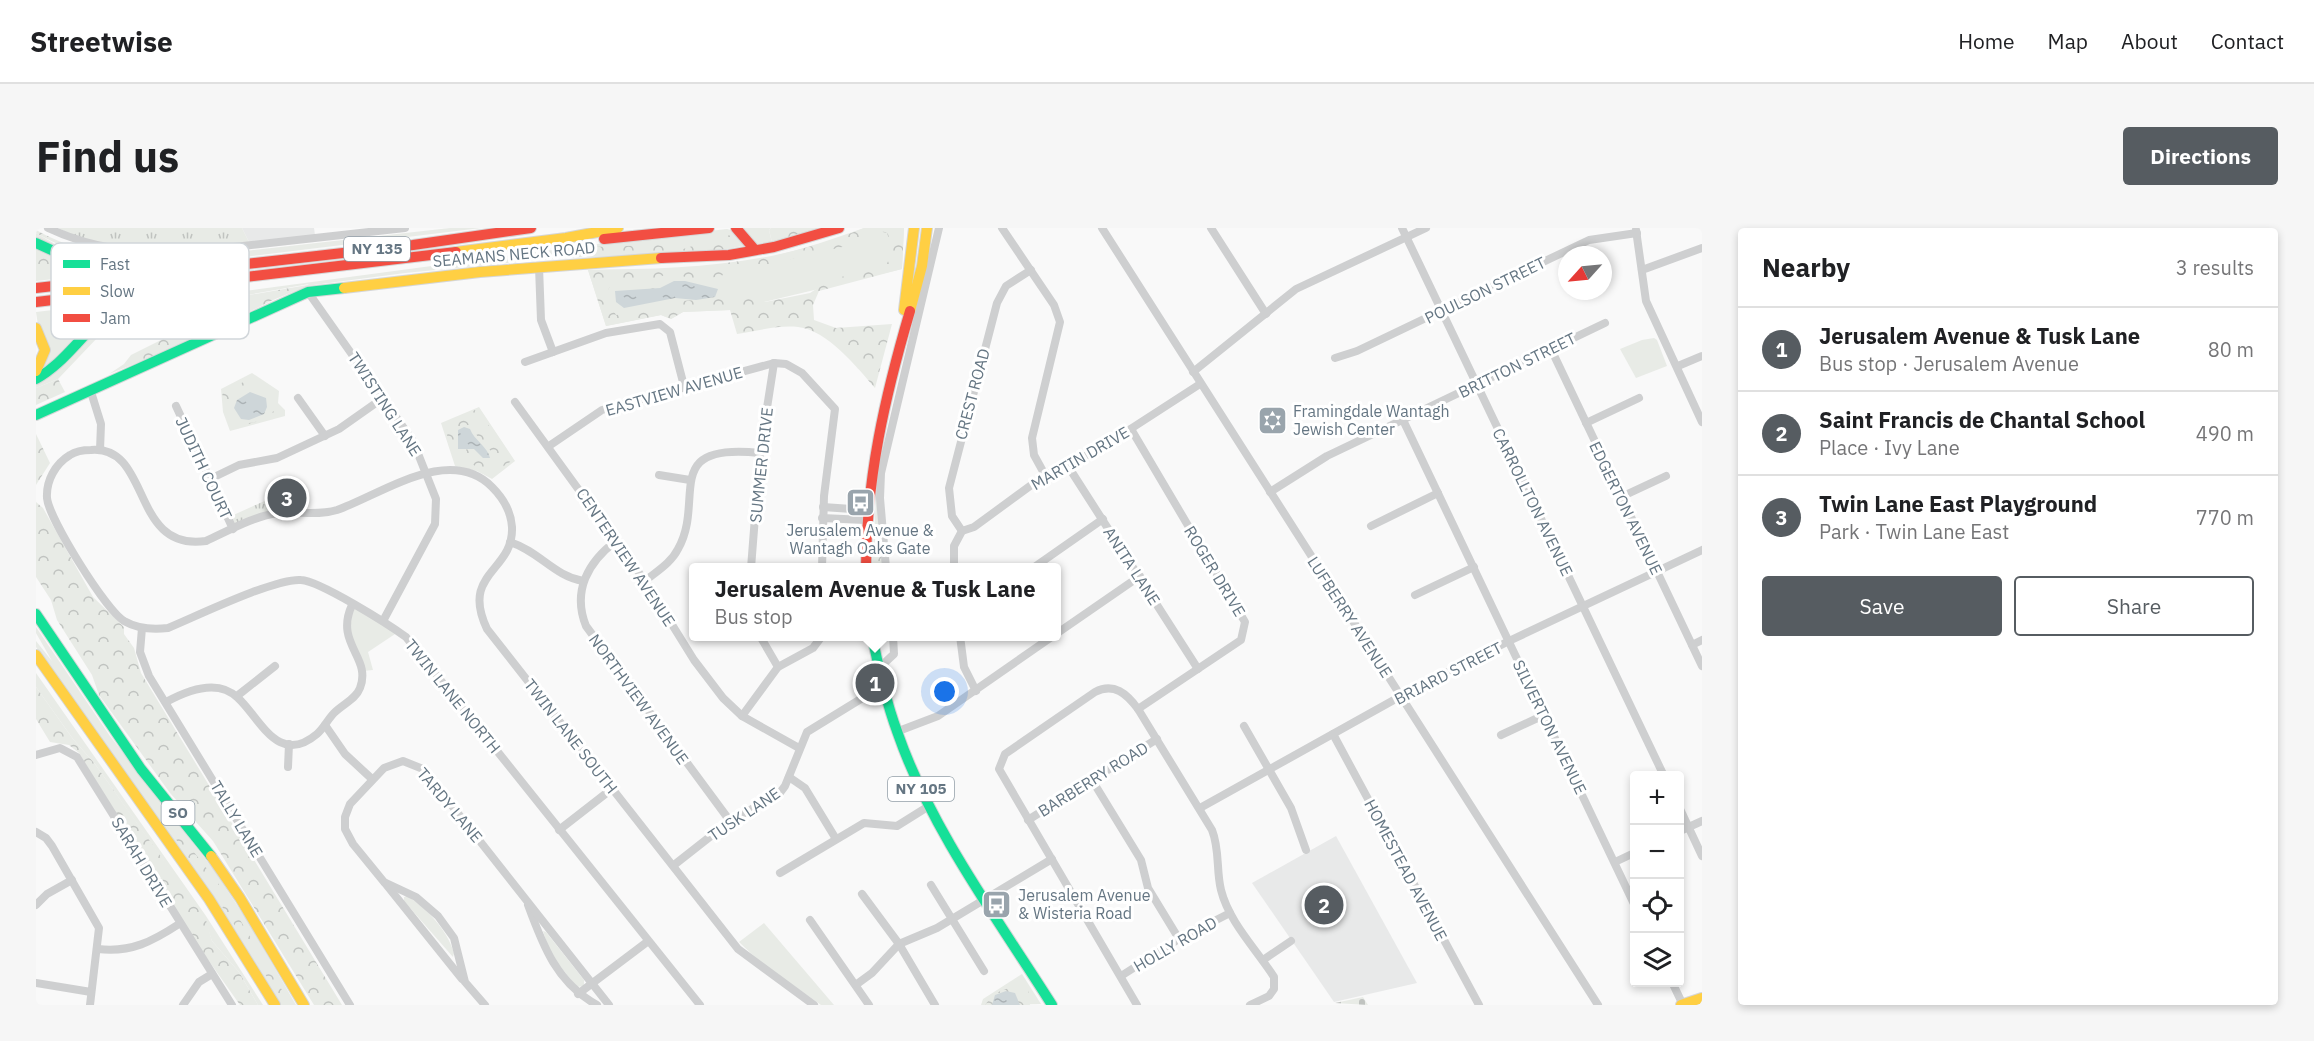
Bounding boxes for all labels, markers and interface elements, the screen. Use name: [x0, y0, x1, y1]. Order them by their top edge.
text: Streetwise: [30, 23, 173, 60]
text: Home: [1958, 27, 2015, 55]
text: Map: [2048, 27, 2088, 55]
text: About: [2121, 27, 2178, 55]
text: Contact: [2211, 27, 2284, 55]
button: Directions: [2123, 127, 2278, 185]
text: Find us: [36, 129, 179, 184]
road number: NY 135: [344, 237, 410, 261]
street label: SEAMANS NECK ROAD: [432, 237, 596, 271]
legend: [51, 243, 249, 339]
north arrow: [1558, 246, 1612, 300]
text: Nearby: [1762, 250, 1850, 284]
street label: POULSON STREET: [1421, 252, 1549, 328]
text: Fast: [100, 254, 130, 274]
text: 3 results: [2176, 254, 2254, 281]
text: Slow: [100, 281, 135, 301]
text: Jam: [100, 308, 131, 328]
text: Jerusalem Avenue & Tusk Lane: [1819, 321, 2140, 350]
street label: BRITTON STREET: [1455, 328, 1579, 402]
text: 1: [1776, 336, 1788, 363]
text: 80 m: [2208, 336, 2254, 363]
street label: CREST ROAD: [950, 346, 994, 442]
street label: TWISTING LANE: [344, 348, 426, 460]
text: Bus stop · Jerusalem Avenue: [1819, 350, 2079, 377]
street label: EASTVIEW AVENUE: [603, 362, 745, 420]
place label: Framingdale Wantagh Jewish Center: [1293, 401, 1450, 439]
synagogue icon: Framingdale Wantagh Jewish Center: [1256, 404, 1288, 436]
text: Saint Francis de Chantal School: [1819, 405, 2145, 434]
street label: SUMMER DRIVE: [745, 406, 777, 524]
street label: JUDITH COURT: [171, 413, 237, 523]
text: 2: [1776, 420, 1788, 447]
text: 490 m: [2196, 420, 2254, 447]
street label: MARTIN DRIVE: [1027, 422, 1133, 494]
street label: CARROLLTON AVENUE: [1488, 425, 1578, 579]
text: Place · Ivy Lane: [1819, 434, 1960, 461]
street label: EDGERTON AVENUE: [1585, 438, 1667, 578]
pin: 3: [268, 476, 306, 520]
street label: CENTERVIEW AVENUE: [572, 484, 680, 630]
bus stop icon: Jerusalem Avenue & Wantagh Oaks Gate: [844, 486, 876, 518]
text: Twin Lane East Playground: [1819, 489, 2097, 518]
text: 3: [1776, 504, 1788, 531]
text: 770 m: [2196, 504, 2254, 531]
text: Park · Twin Lane East: [1819, 518, 2009, 545]
place label: Jerusalem Avenue & Wantagh Oaks Gate: [786, 520, 934, 558]
street label: ROGER DRIVE: [1180, 522, 1250, 620]
street label: ANITA LANE: [1099, 523, 1165, 609]
street label: LUFBERRY AVENUE: [1303, 553, 1397, 681]
popup: [689, 563, 1061, 641]
text: Jerusalem Avenue & Tusk Lane: [714, 574, 1036, 603]
button: Save: [1762, 576, 2002, 636]
button: Share: [2014, 576, 2254, 636]
text: Bus stop: [714, 603, 793, 630]
street label: NORTHVIEW AVENUE: [585, 630, 693, 768]
street label: TWIN LANE NORTH: [401, 635, 505, 757]
street label: BRIARD STREET: [1391, 637, 1505, 709]
street label: SILVERTON AVENUE: [1509, 657, 1591, 797]
pin: 1: [856, 660, 894, 706]
street label: TWIN LANE SOUTH: [520, 675, 622, 797]
your location: [930, 677, 959, 706]
street label: BARBERRY ROAD: [1034, 737, 1152, 821]
street label: TARDY LANE: [413, 764, 487, 846]
map controls: [1630, 771, 1684, 987]
button: +: [1630, 771, 1684, 825]
street label: TALLY LANE: [206, 777, 268, 861]
road number: NY 105: [888, 777, 954, 801]
street label: TUSK LANE: [704, 783, 784, 845]
street label: HOMESTEAD AVENUE: [1360, 796, 1452, 944]
road number: SO: [162, 801, 194, 825]
street label: SARAH DRIVE: [107, 813, 177, 911]
button: −: [1630, 825, 1684, 879]
button: locate: [1630, 879, 1684, 933]
pin: 2: [1304, 882, 1344, 928]
place label: Jerusalem Avenue & Wisteria Road: [1018, 885, 1151, 923]
bus stop icon: Jerusalem Avenue & Wisteria Road: [981, 888, 1013, 920]
street label: HOLLY ROAD: [1130, 912, 1220, 976]
button: layers: [1630, 933, 1684, 987]

